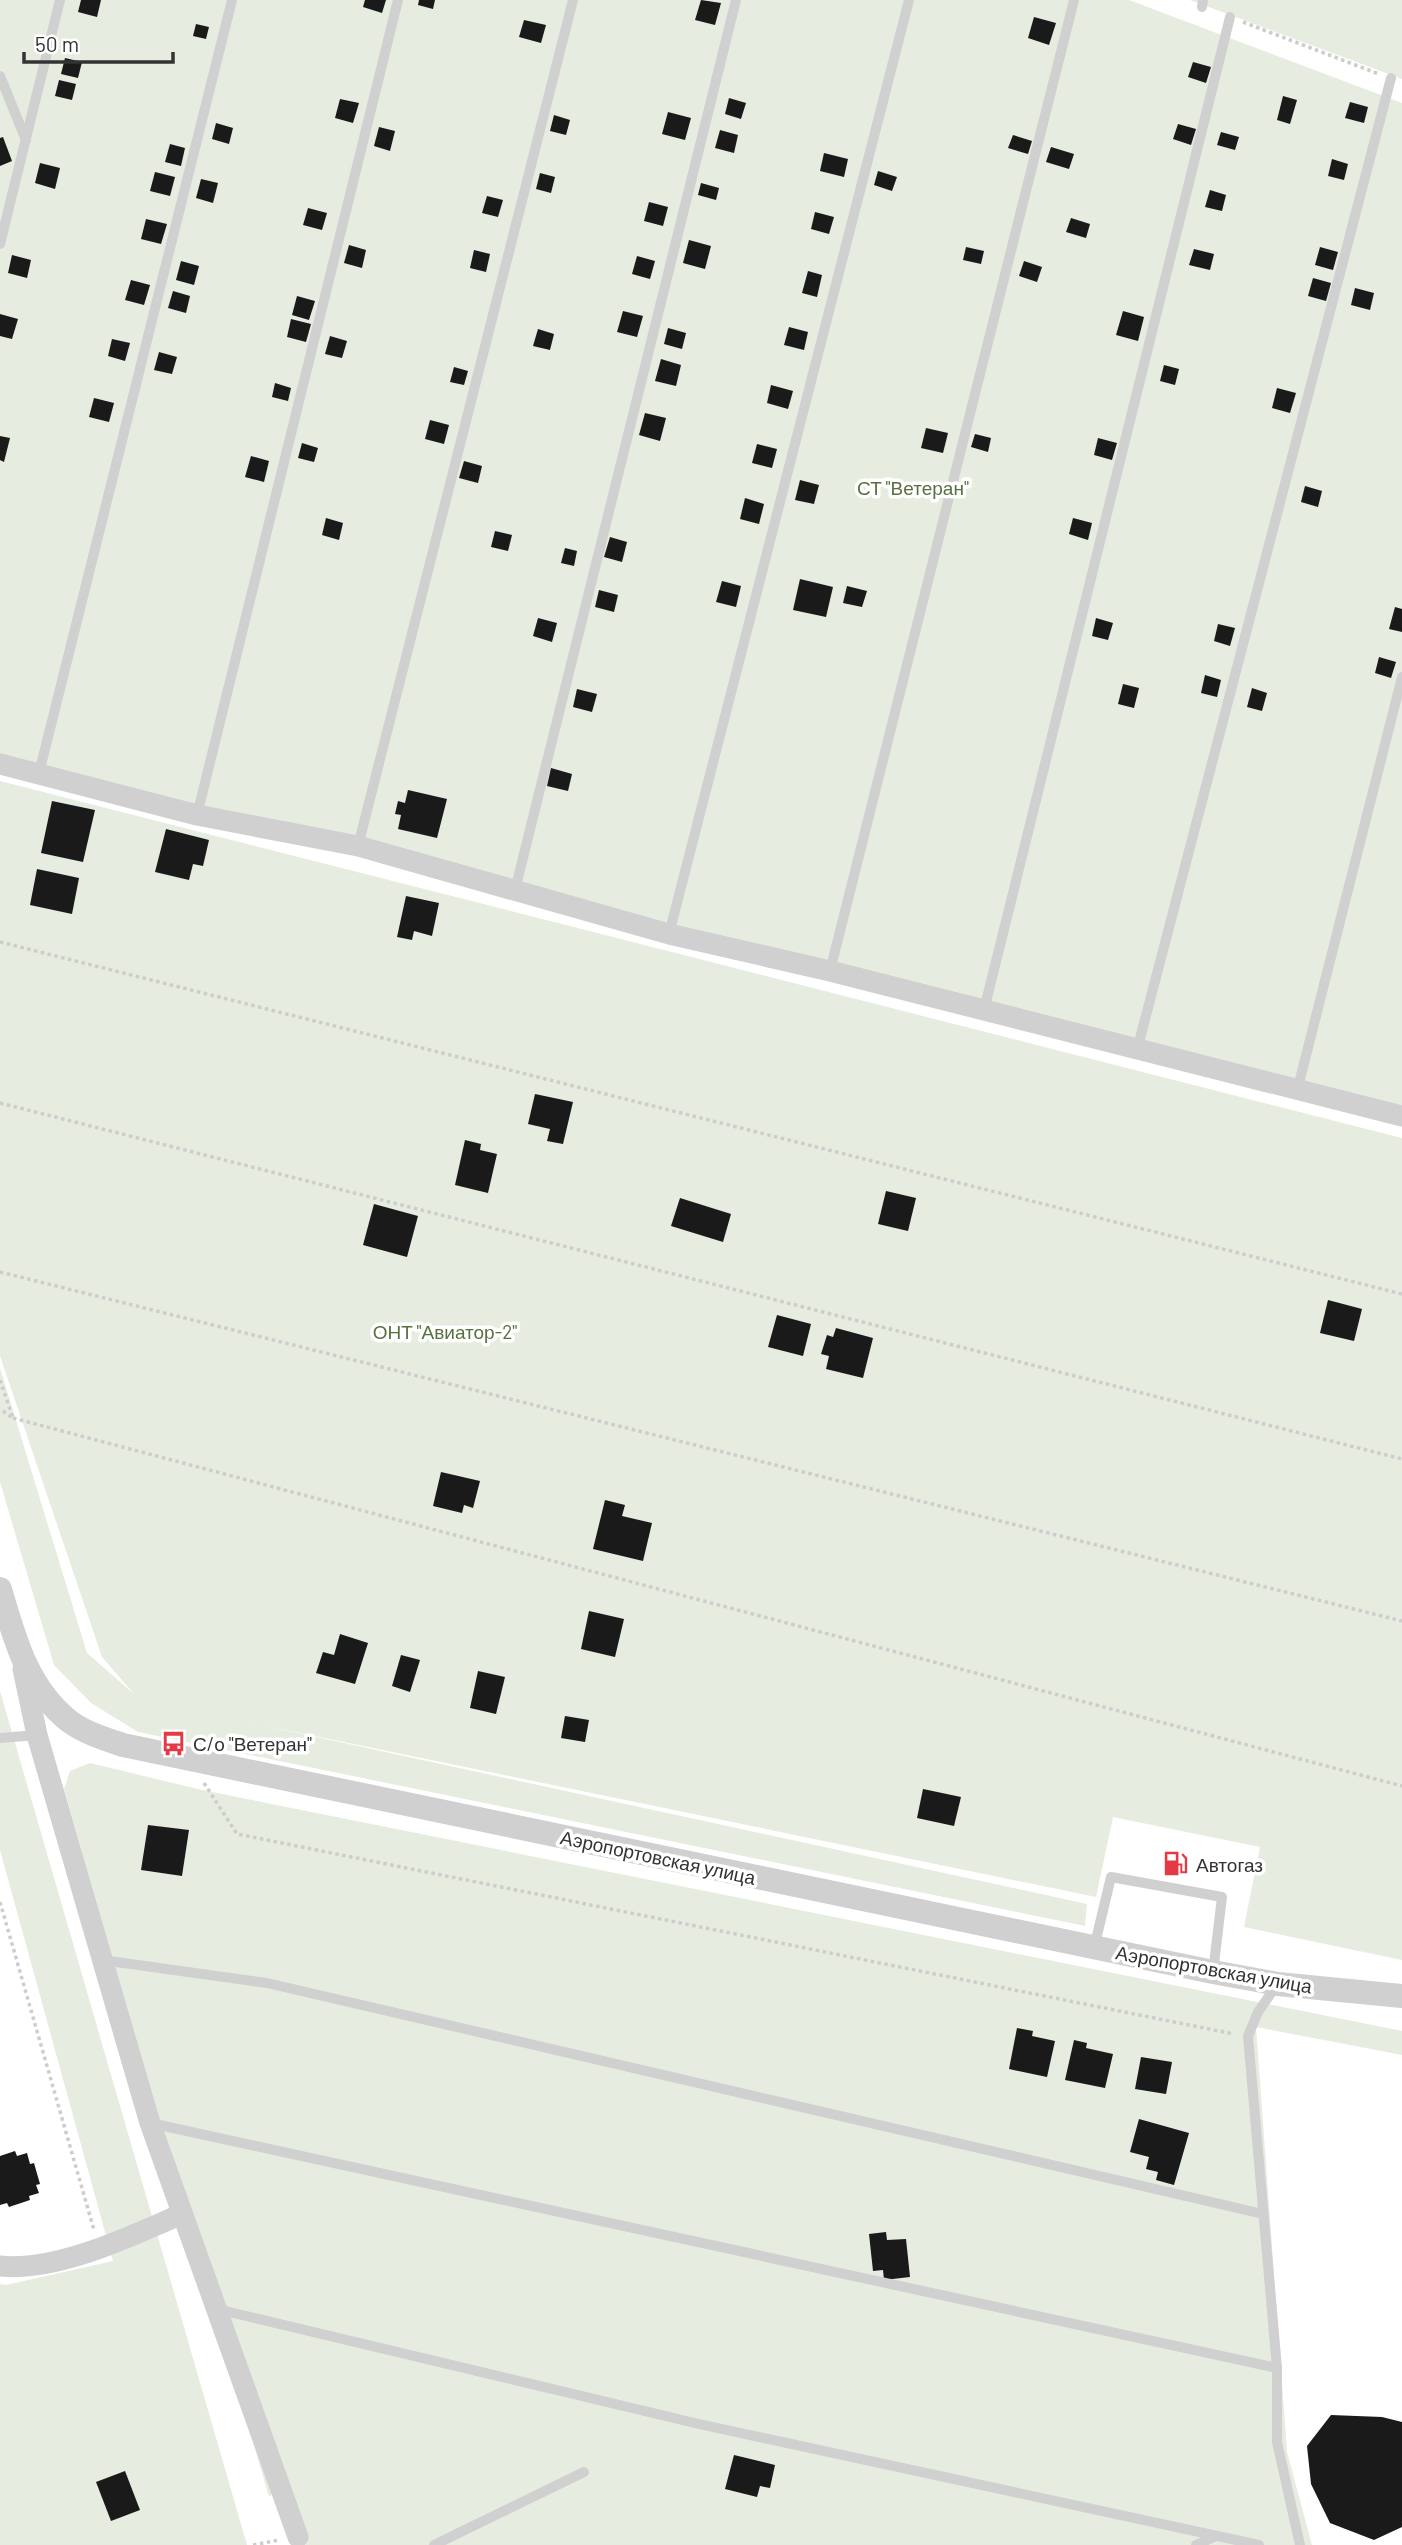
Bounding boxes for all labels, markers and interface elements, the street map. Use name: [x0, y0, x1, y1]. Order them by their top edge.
scale bar: [24, 21, 173, 65]
text: 50 m: [35, 31, 79, 56]
park label: СТ "Ветеран": [857, 476, 969, 499]
park label: ОНТ "Авиатор-2": [373, 1320, 517, 1343]
bus stop icon: С/о "Ветеран": [159, 1729, 187, 1757]
place label: С/о "Ветеран": [193, 1732, 312, 1755]
street label: Аэропортовская улица: [558, 1825, 758, 1889]
fuel station icon: Автогаз: [1162, 1850, 1190, 1878]
place label: Автогаз: [1196, 1853, 1263, 1876]
street label: Аэропортовская улица: [1114, 1940, 1314, 1998]

